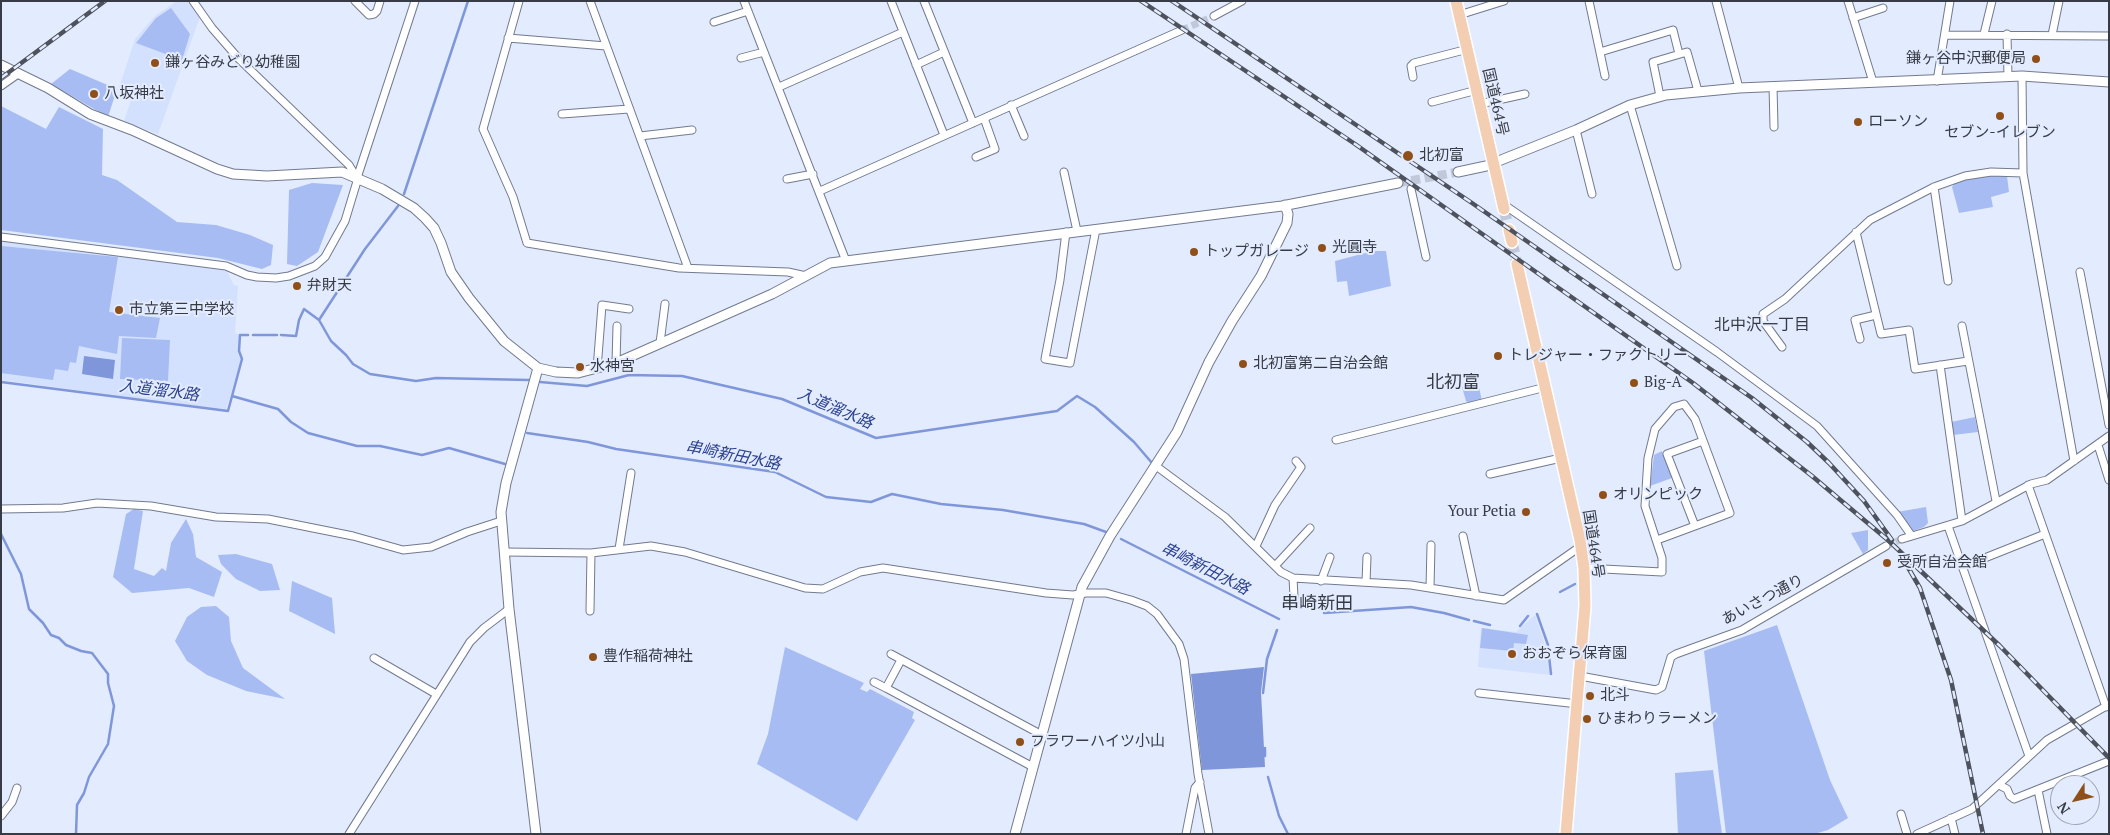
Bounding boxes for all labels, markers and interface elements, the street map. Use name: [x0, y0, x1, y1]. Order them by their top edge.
place label: 鎌ヶ谷中沢郵便局: [1906, 50, 2026, 68]
marker: 鎌ヶ谷中沢郵便局: [2030, 53, 2042, 65]
place label: 鎌ヶ谷みどり幼稚園: [165, 54, 300, 72]
marker: 鎌ヶ谷みどり幼稚園: [149, 57, 161, 69]
street label: 国道464号: [1478, 66, 1512, 138]
place label: 八坂神社: [104, 85, 164, 103]
marker: 八坂神社: [88, 88, 100, 100]
marker: セブン-イレブン: [1994, 110, 2006, 122]
place label: ローソン: [1868, 113, 1928, 131]
marker: ローソン: [1852, 116, 1864, 128]
place label: セブン-イレブン: [1944, 124, 2056, 142]
place label: 北初富: [1419, 147, 1464, 165]
marker: 北初富: [1401, 149, 1415, 163]
place label: 光圓寺: [1332, 239, 1377, 257]
marker: 光圓寺: [1316, 242, 1328, 254]
place label: トップガレージ: [1204, 243, 1309, 261]
marker: トップガレージ: [1188, 246, 1200, 258]
place label: 弁財天: [307, 277, 352, 295]
marker: 弁財天: [291, 280, 303, 292]
place label: 市立第三中学校: [129, 301, 234, 319]
marker: 市立第三中学校: [113, 304, 125, 316]
district label: 北中沢一丁目: [1714, 315, 1810, 335]
place label: トレジャー・ファクトリー: [1508, 347, 1688, 365]
marker: トレジャー・ファクトリー: [1492, 350, 1504, 362]
place label: 北初富第二自治会館: [1253, 355, 1388, 373]
place label: 水神宮: [590, 358, 635, 376]
marker: 北初富第二自治会館: [1237, 358, 1249, 370]
marker: 水神宮: [574, 361, 586, 373]
district label: 北初富: [1426, 372, 1480, 394]
place label: Big-A: [1644, 374, 1682, 392]
water label: 入道溜水路: [118, 377, 200, 405]
marker: Big-A: [1628, 377, 1640, 389]
water label: 入道溜水路: [794, 385, 876, 433]
water label: 串崎新田水路: [684, 437, 782, 475]
place label: オリンピック: [1613, 486, 1703, 504]
marker: オリンピック: [1597, 489, 1609, 501]
place label: Your Petia: [1448, 503, 1516, 521]
marker: Your Petia: [1520, 506, 1532, 518]
street label: 国道464号: [1579, 509, 1607, 579]
water label: 串崎新田水路: [1158, 539, 1252, 599]
place label: 受所自治会館: [1897, 554, 1987, 572]
marker: 受所自治会館: [1881, 557, 1893, 569]
street label: あいさつ通り: [1719, 571, 1807, 629]
district label: 串崎新田: [1281, 593, 1353, 615]
place label: おおぞら保育園: [1522, 645, 1627, 663]
place label: 豊作稲荷神社: [603, 648, 693, 666]
marker: おおぞら保育園: [1506, 648, 1518, 660]
marker: 豊作稲荷神社: [587, 651, 599, 663]
place label: 北斗: [1600, 687, 1630, 705]
marker: 北斗: [1584, 690, 1596, 702]
place label: ひまわりラーメン: [1597, 710, 1717, 728]
marker: ひまわりラーメン: [1581, 713, 1593, 725]
place label: フラワーハイツ小山: [1030, 733, 1165, 751]
marker: フラワーハイツ小山: [1014, 736, 1026, 748]
north arrow: [2050, 775, 2100, 825]
text: N: [2052, 799, 2074, 818]

